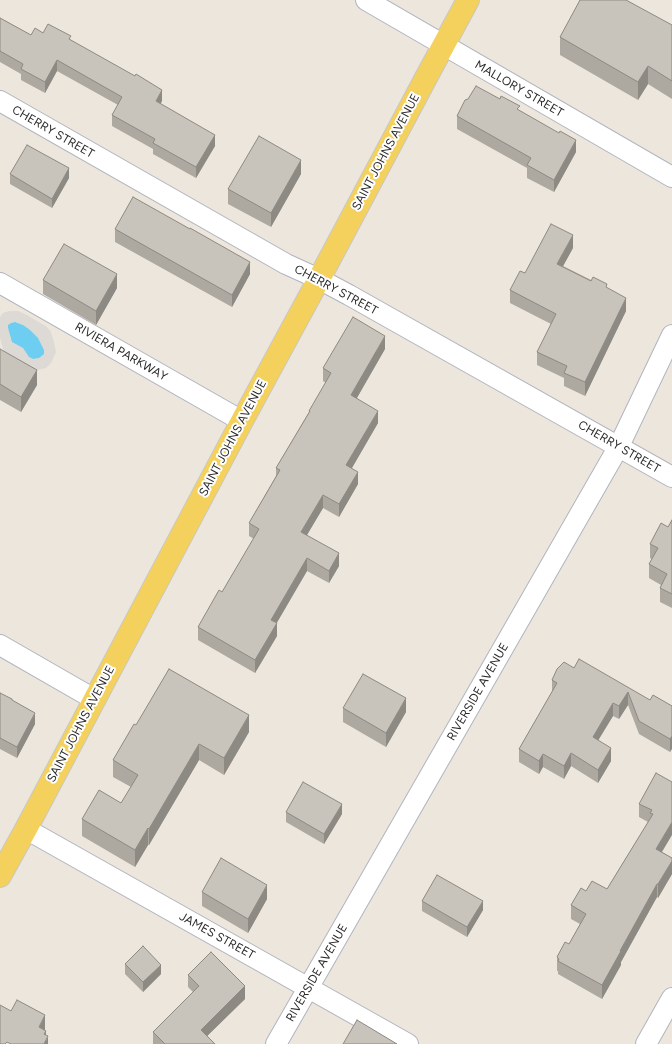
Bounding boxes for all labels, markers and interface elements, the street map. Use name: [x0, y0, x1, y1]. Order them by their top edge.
street label: MALLORY STREET: [472, 58, 566, 120]
street label: SAINT JOHNS AVENUE: [349, 91, 423, 213]
street label: CHERRY STREET: [9, 103, 97, 161]
street label: CHERRY STREET: [292, 262, 380, 318]
street label: RIVIERA PARKWAY: [72, 320, 170, 384]
street label: SAINT JOHNS AVENUE: [196, 377, 270, 499]
street label: CHERRY STREET: [575, 418, 663, 476]
street label: RIVERSIDE AVENUE: [444, 641, 512, 743]
street label: SAINT JOHNS AVENUE: [44, 663, 118, 785]
street label: JAMES STREET: [177, 909, 257, 963]
street label: RIVERSIDE AVENUE: [283, 922, 351, 1024]

